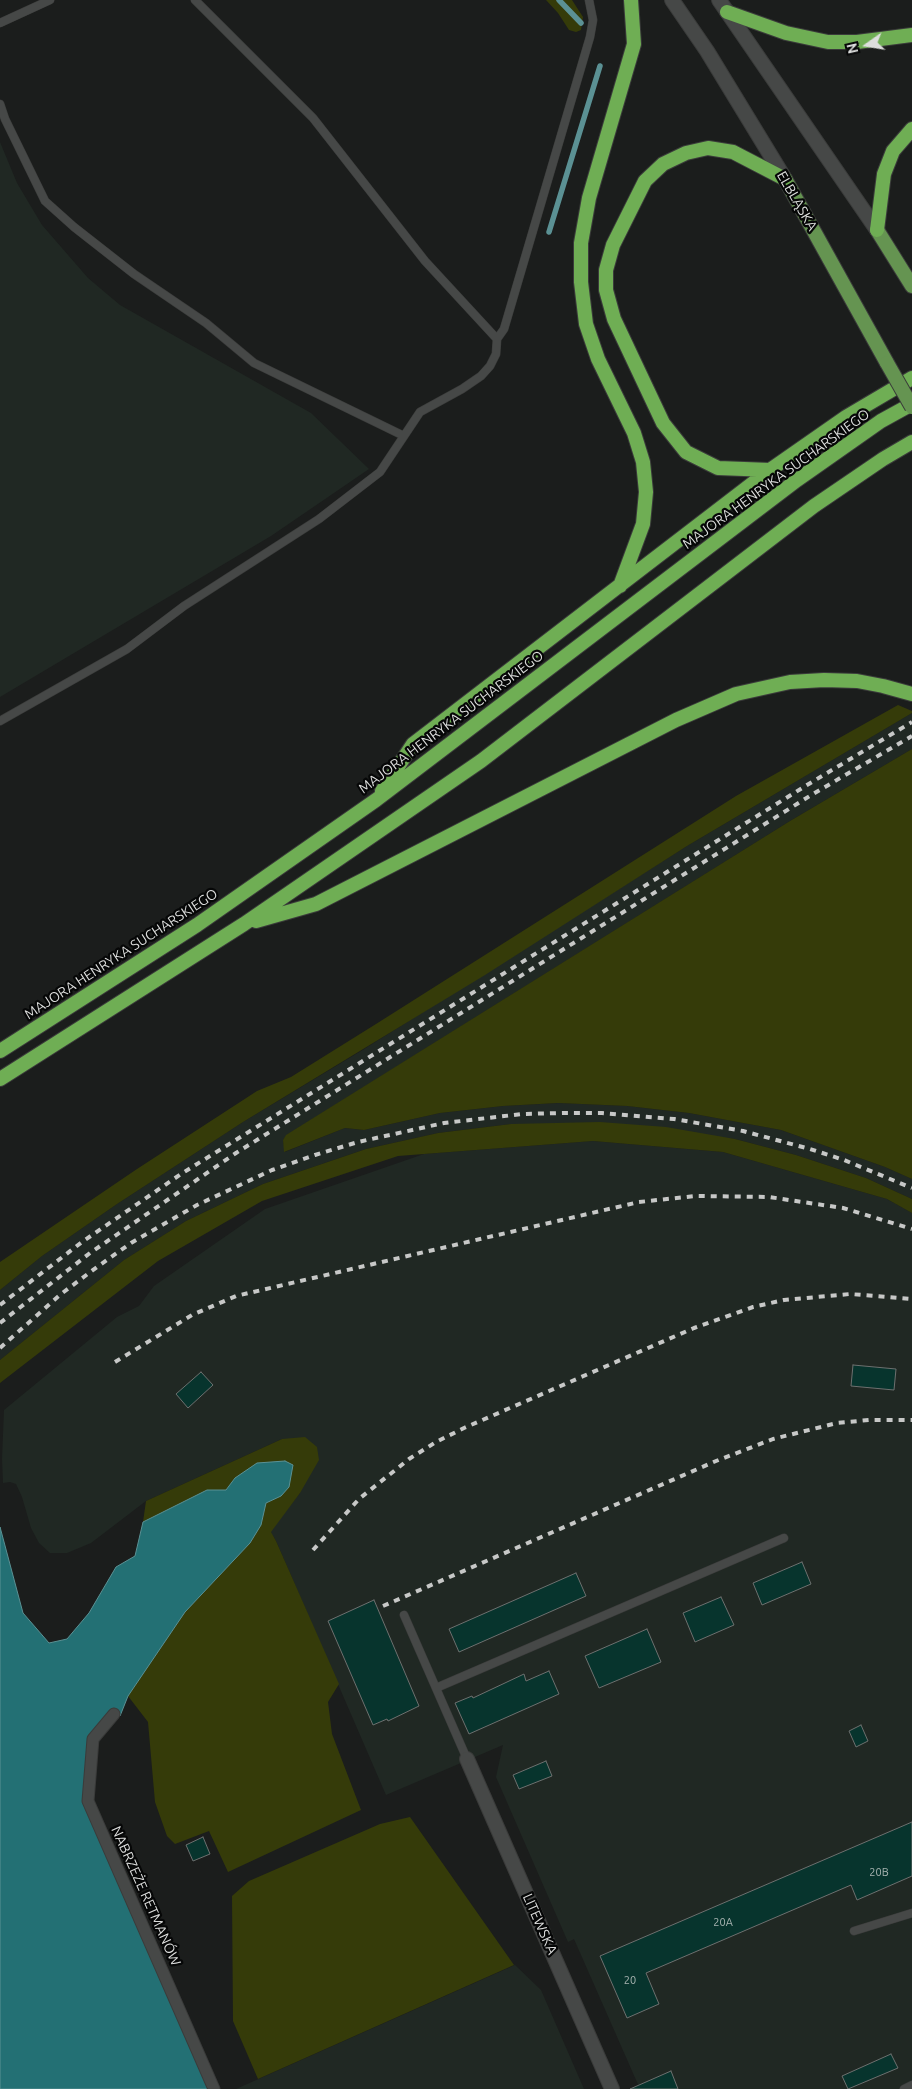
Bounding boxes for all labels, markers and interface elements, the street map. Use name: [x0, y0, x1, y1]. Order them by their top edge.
north arrow: [842, 20, 892, 70]
text: N: [843, 41, 861, 55]
street label: ELBLĄSKA: [773, 168, 821, 234]
street label: MAJORA HENRYKA SUCHARSKIEGO: [679, 406, 873, 552]
street label: MAJORA HENRYKA SUCHARSKIEGO: [355, 647, 547, 797]
street label: MAJORA HENRYKA SUCHARSKIEGO: [21, 885, 221, 1023]
street label: NABRZEŻE RETMANÓW: [108, 1824, 184, 1968]
house number: 20B: [869, 1865, 889, 1879]
street label: LITEWSKA: [519, 1891, 561, 1957]
house number: 20A: [713, 1915, 733, 1929]
house number: 20: [624, 1973, 636, 1987]

